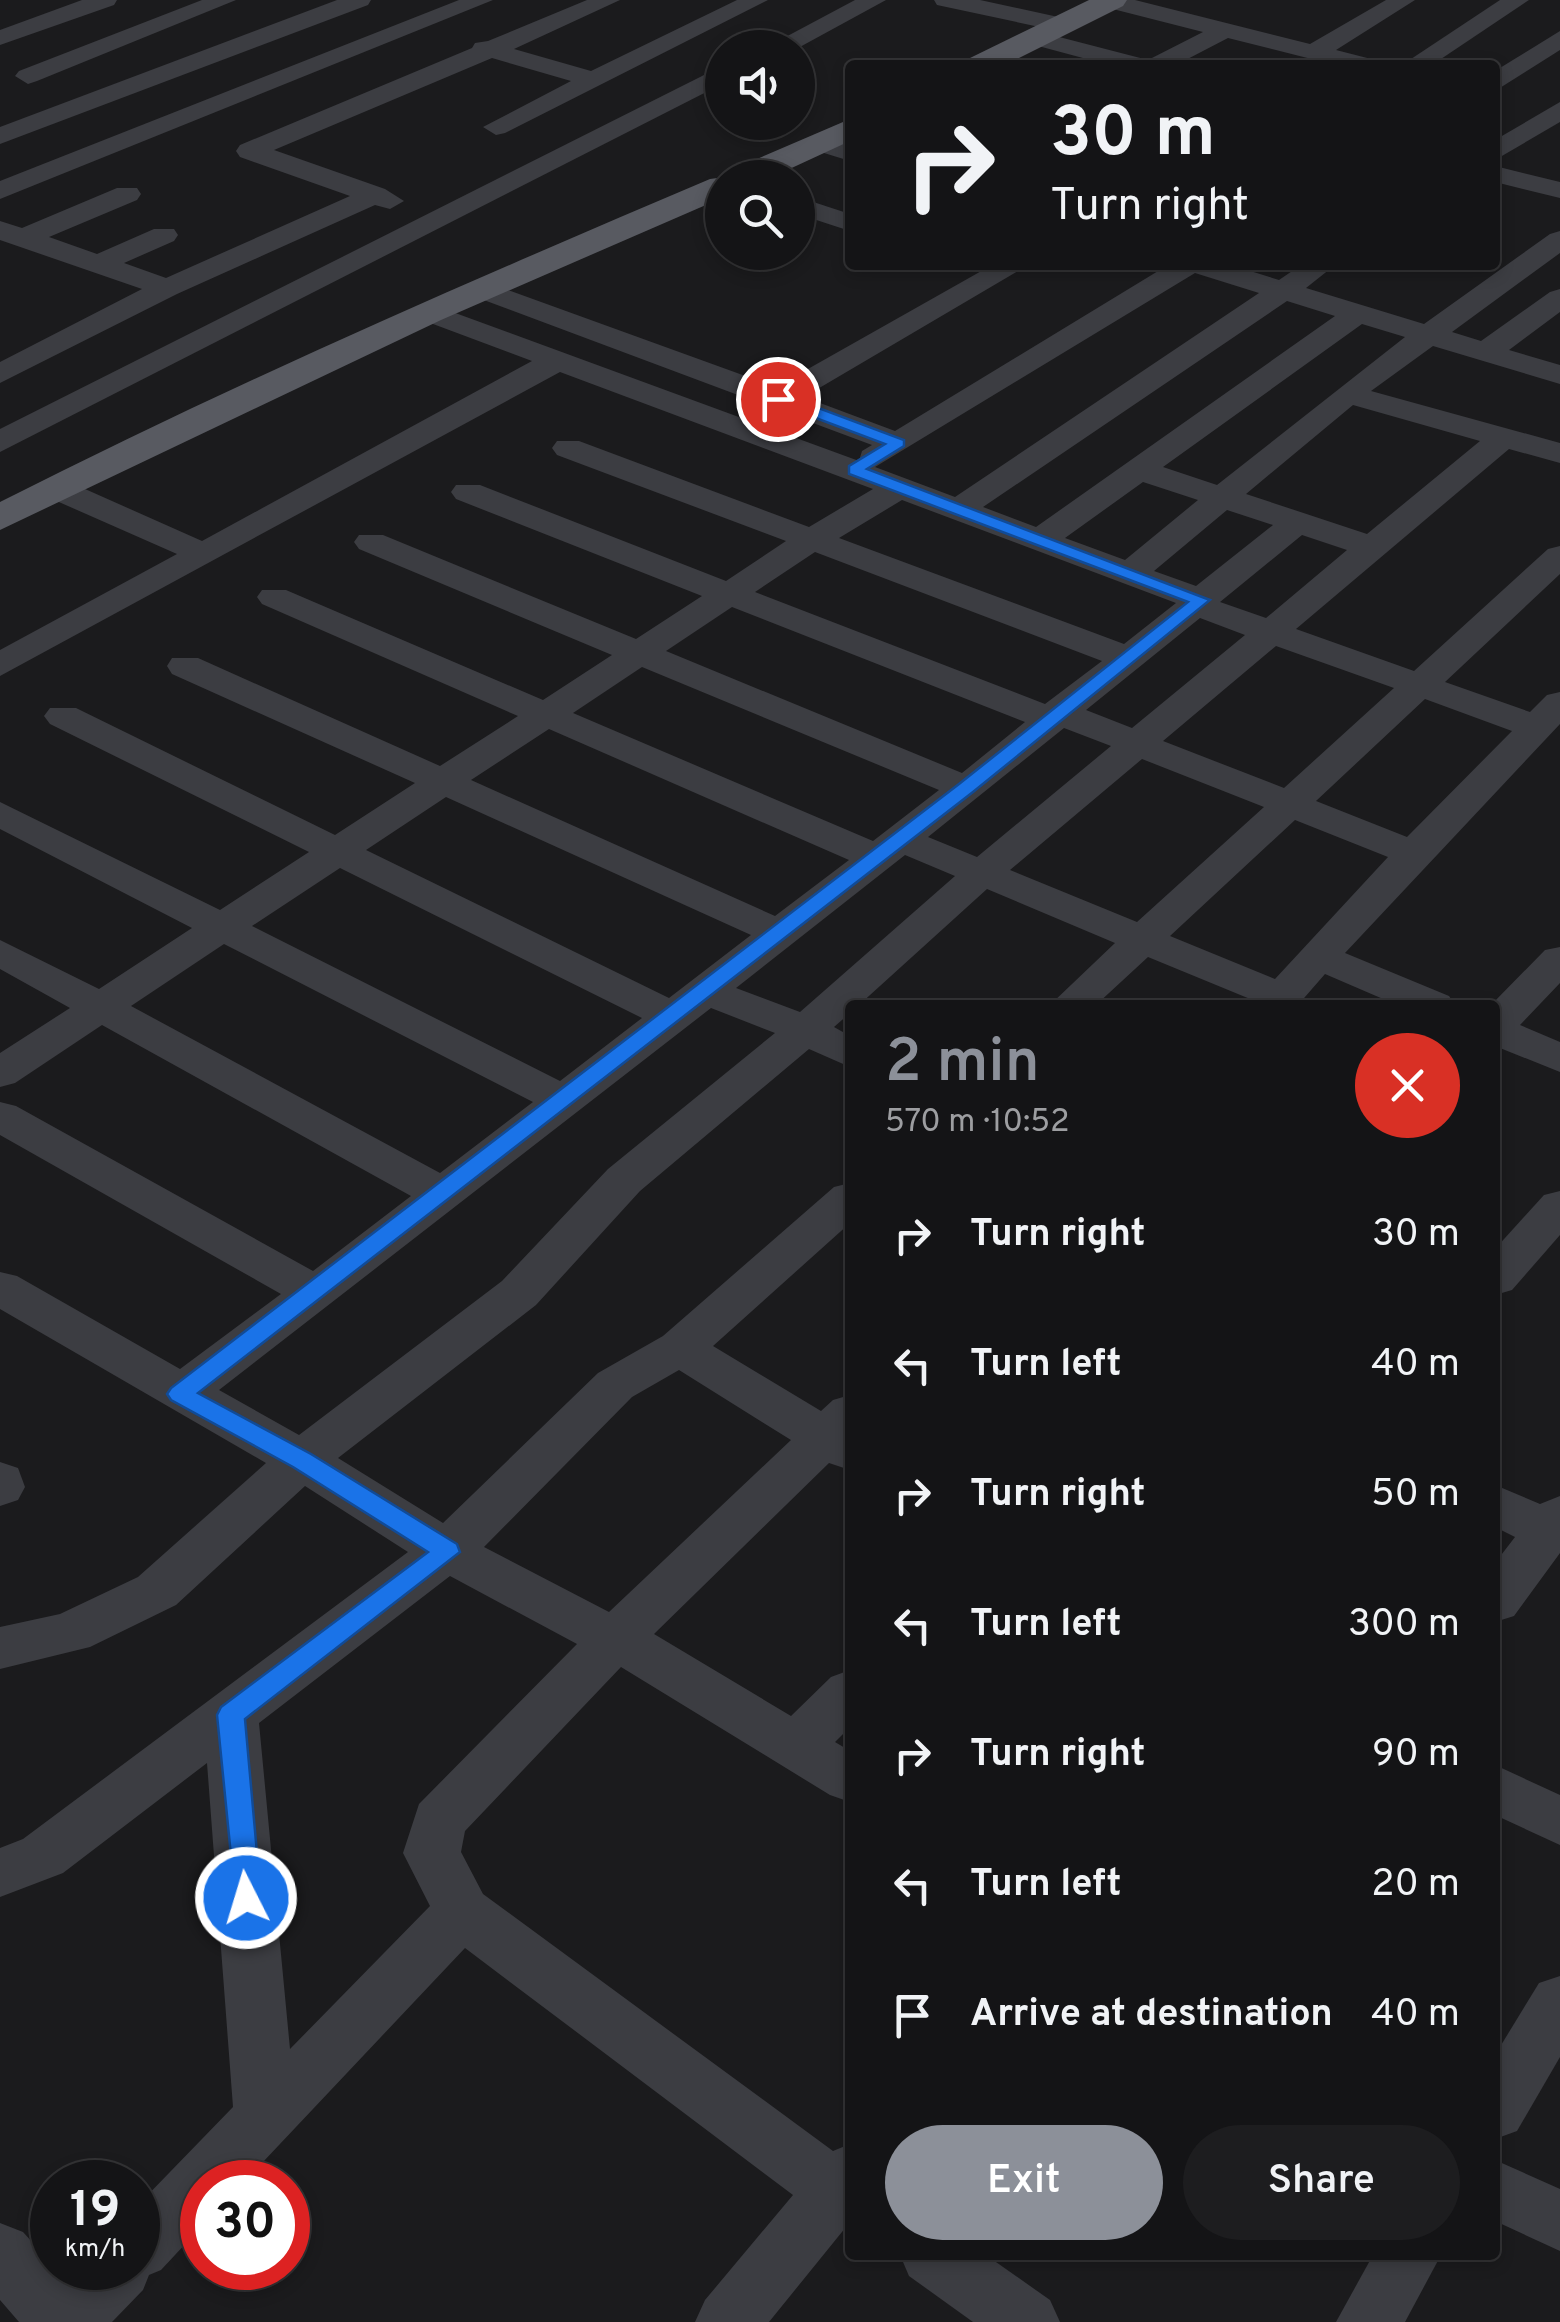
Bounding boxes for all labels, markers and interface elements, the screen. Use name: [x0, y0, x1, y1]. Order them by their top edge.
map controls: [705, 30, 815, 270]
button: sound: [705, 30, 815, 140]
text: 30 m: [1050, 92, 1216, 181]
icon: right: [885, 100, 1015, 230]
button: search: [705, 160, 815, 270]
text: Turn right: [1050, 179, 1249, 236]
pin: [736, 357, 821, 442]
icon: arrive: [751, 372, 806, 427]
text: 2 min: [885, 1027, 1040, 1103]
button: close: [1355, 1033, 1460, 1138]
text: 570 m · 10:52: [885, 1103, 1069, 1143]
icon: right: [885, 1208, 940, 1263]
text: Turn right: [970, 1211, 1145, 1260]
text: 30 m: [1372, 1211, 1460, 1260]
icon: left: [885, 1338, 940, 1393]
text: Turn left: [970, 1341, 1122, 1390]
text: 40 m: [1371, 1341, 1460, 1390]
icon: right: [885, 1468, 940, 1523]
text: Turn right: [970, 1471, 1145, 1520]
text: 50 m: [1371, 1471, 1460, 1520]
icon: left: [885, 1598, 940, 1653]
text: Turn left: [970, 1601, 1122, 1650]
text: 300 m: [1348, 1601, 1460, 1650]
icon: right: [885, 1728, 940, 1783]
text: Turn right: [970, 1731, 1145, 1780]
text: 90 m: [1372, 1731, 1460, 1780]
position arrow: [194, 1846, 298, 1950]
icon: left: [885, 1858, 940, 1913]
text: Turn left: [970, 1861, 1122, 1910]
text: 20 m: [1371, 1861, 1460, 1910]
icon: arrive: [885, 1988, 940, 2043]
text: Arrive at destination: [970, 1991, 1333, 2040]
text: 40 m: [1371, 1991, 1460, 2040]
button: Exit: [885, 2125, 1163, 2240]
button: Share: [1183, 2125, 1460, 2240]
speed limit sign: 30: [180, 2160, 310, 2290]
text: 19: [70, 2181, 120, 2244]
text: km/h: [65, 2234, 125, 2266]

